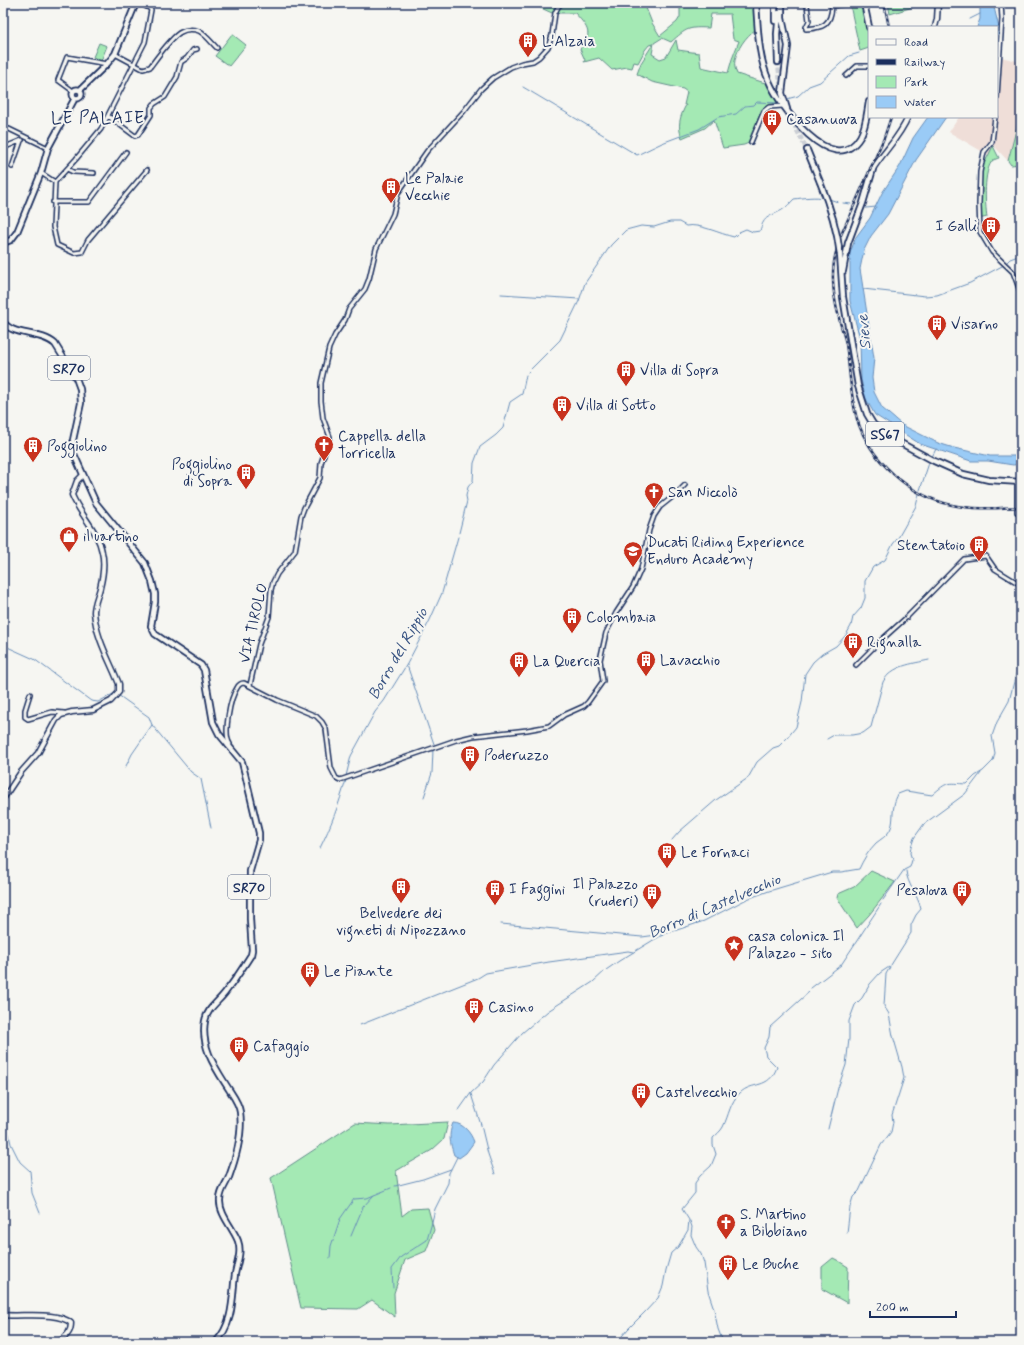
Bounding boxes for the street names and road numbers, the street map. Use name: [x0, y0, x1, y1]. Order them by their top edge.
road number: SR70: [48, 356, 90, 380]
road number: SS67: [866, 422, 904, 446]
street label: VIA TIROLO: [235, 581, 273, 665]
road number: SR70: [228, 875, 270, 899]

